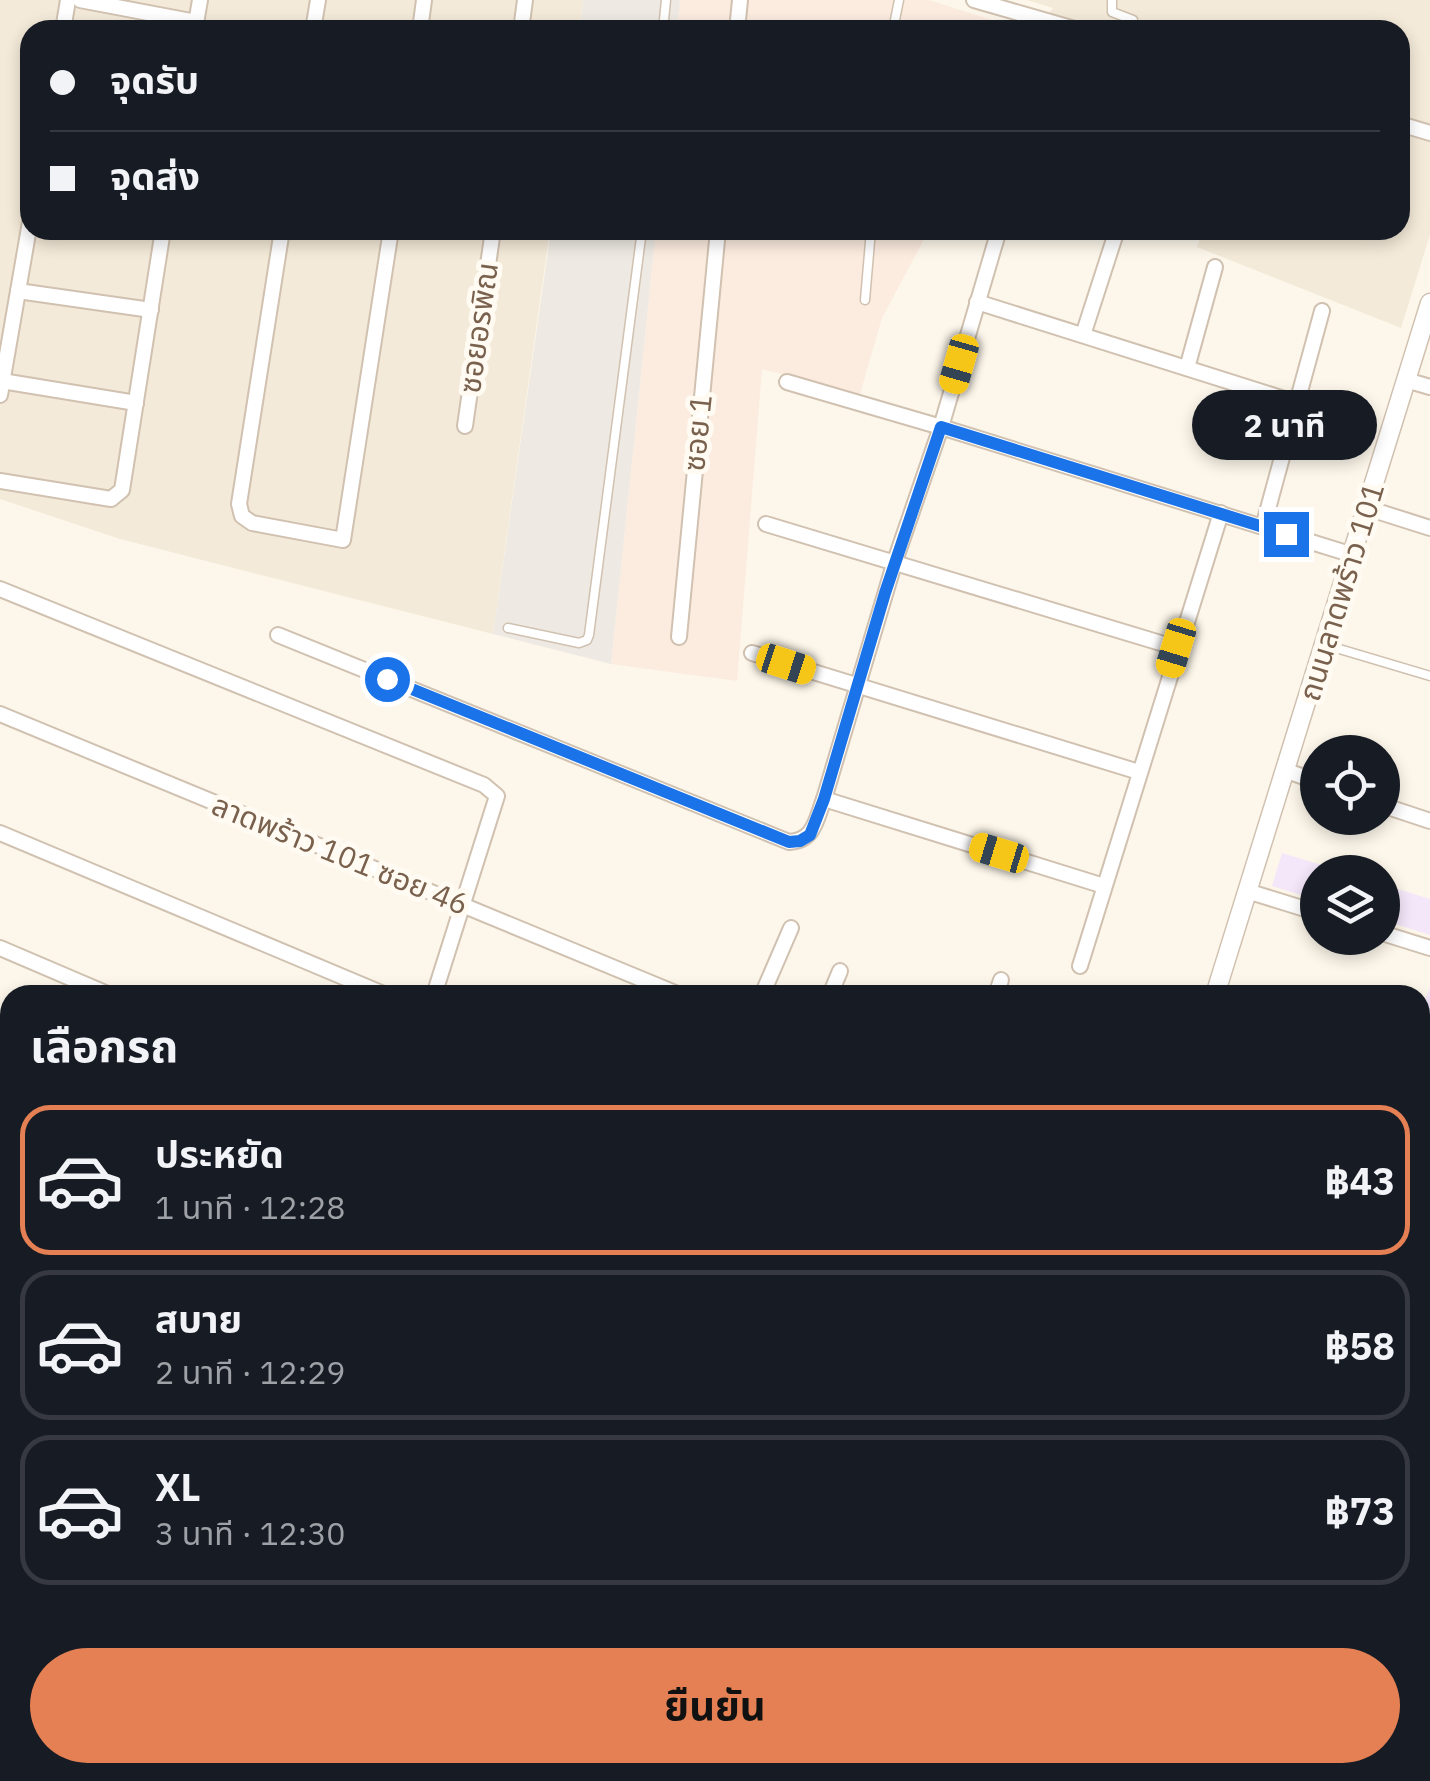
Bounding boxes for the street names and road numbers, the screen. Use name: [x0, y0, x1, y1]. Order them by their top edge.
street label: ซอยอรพิณ: [449, 260, 506, 396]
street label: ซอย 1: [673, 393, 720, 473]
street label: ถนนลาดพร้าว 101: [1289, 478, 1392, 705]
street label: ลาดพร้าว 101 ซอย 46: [207, 784, 475, 923]

